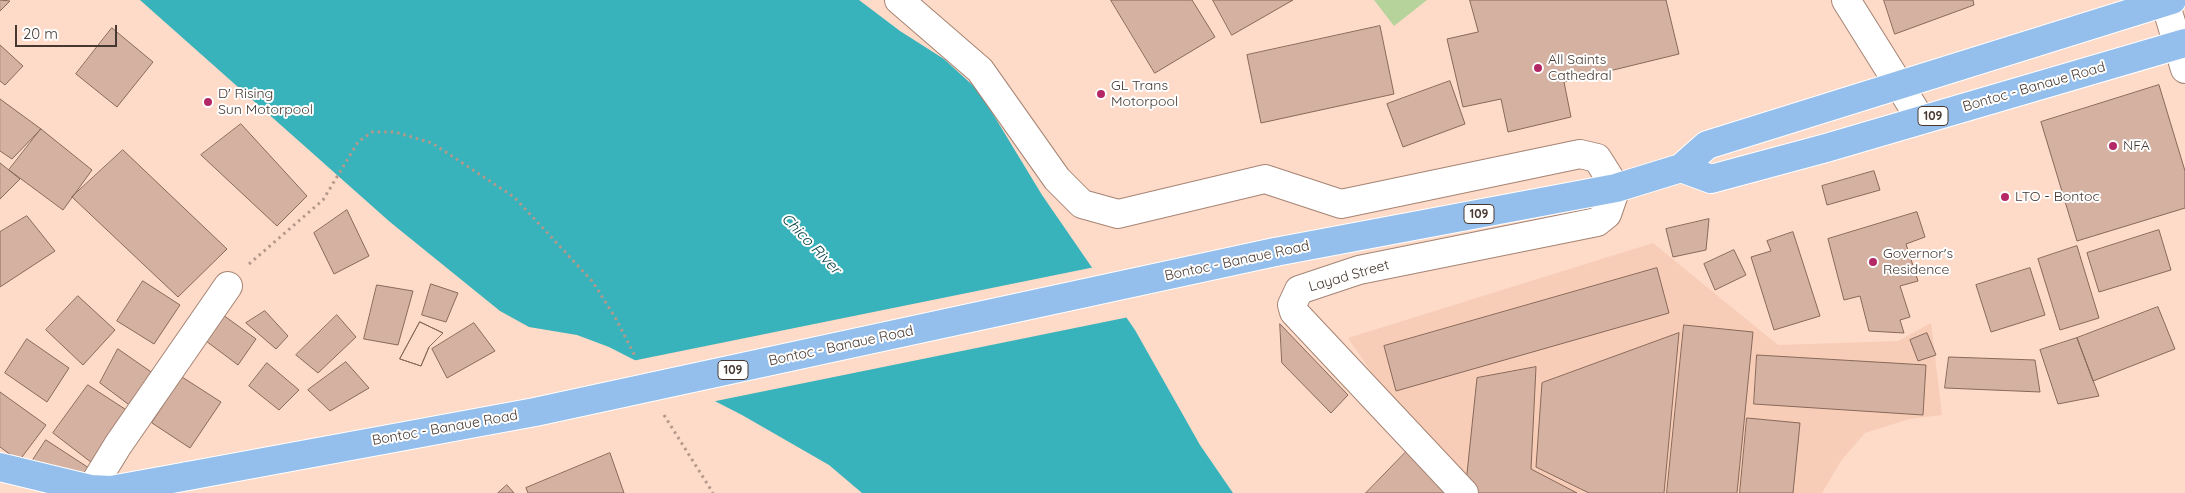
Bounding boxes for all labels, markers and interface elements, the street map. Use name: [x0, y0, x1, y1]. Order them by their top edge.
scale bar: [18, 15, 120, 47]
text: 20 m: [23, 24, 58, 43]
place label: All Saints Cathedral: [1548, 52, 1612, 84]
street label: Bontoc - Banaue Road: [1961, 59, 2107, 115]
marker: All Saints Cathedral: [1532, 62, 1544, 74]
place label: GL Trans Motorpool: [1111, 78, 1178, 110]
place label: D' Rising Sun Motorpool: [218, 86, 313, 118]
marker: GL Trans Motorpool: [1095, 88, 1107, 100]
marker: D' Rising Sun Motorpool: [202, 96, 214, 108]
road number: 109: [1918, 106, 1948, 125]
place label: NFA: [2123, 138, 2150, 154]
marker: NFA: [2107, 140, 2119, 152]
place label: LTO - Bontoc: [2015, 189, 2100, 205]
marker: LTO - Bontoc: [1999, 191, 2011, 203]
road number: 109: [1464, 204, 1494, 223]
water label: Chico River: [777, 210, 845, 278]
street label: Bontoc - Banaue Road: [1163, 237, 1311, 285]
place label: Governor's Residence: [1883, 246, 1953, 278]
street label: Layad Street: [1307, 256, 1391, 296]
marker: Governor's Residence: [1867, 256, 1879, 268]
street label: Bontoc - Banaue Road: [767, 322, 915, 370]
road number: 109: [718, 360, 748, 380]
street label: Bontoc - Banaue Road: [371, 407, 519, 449]

